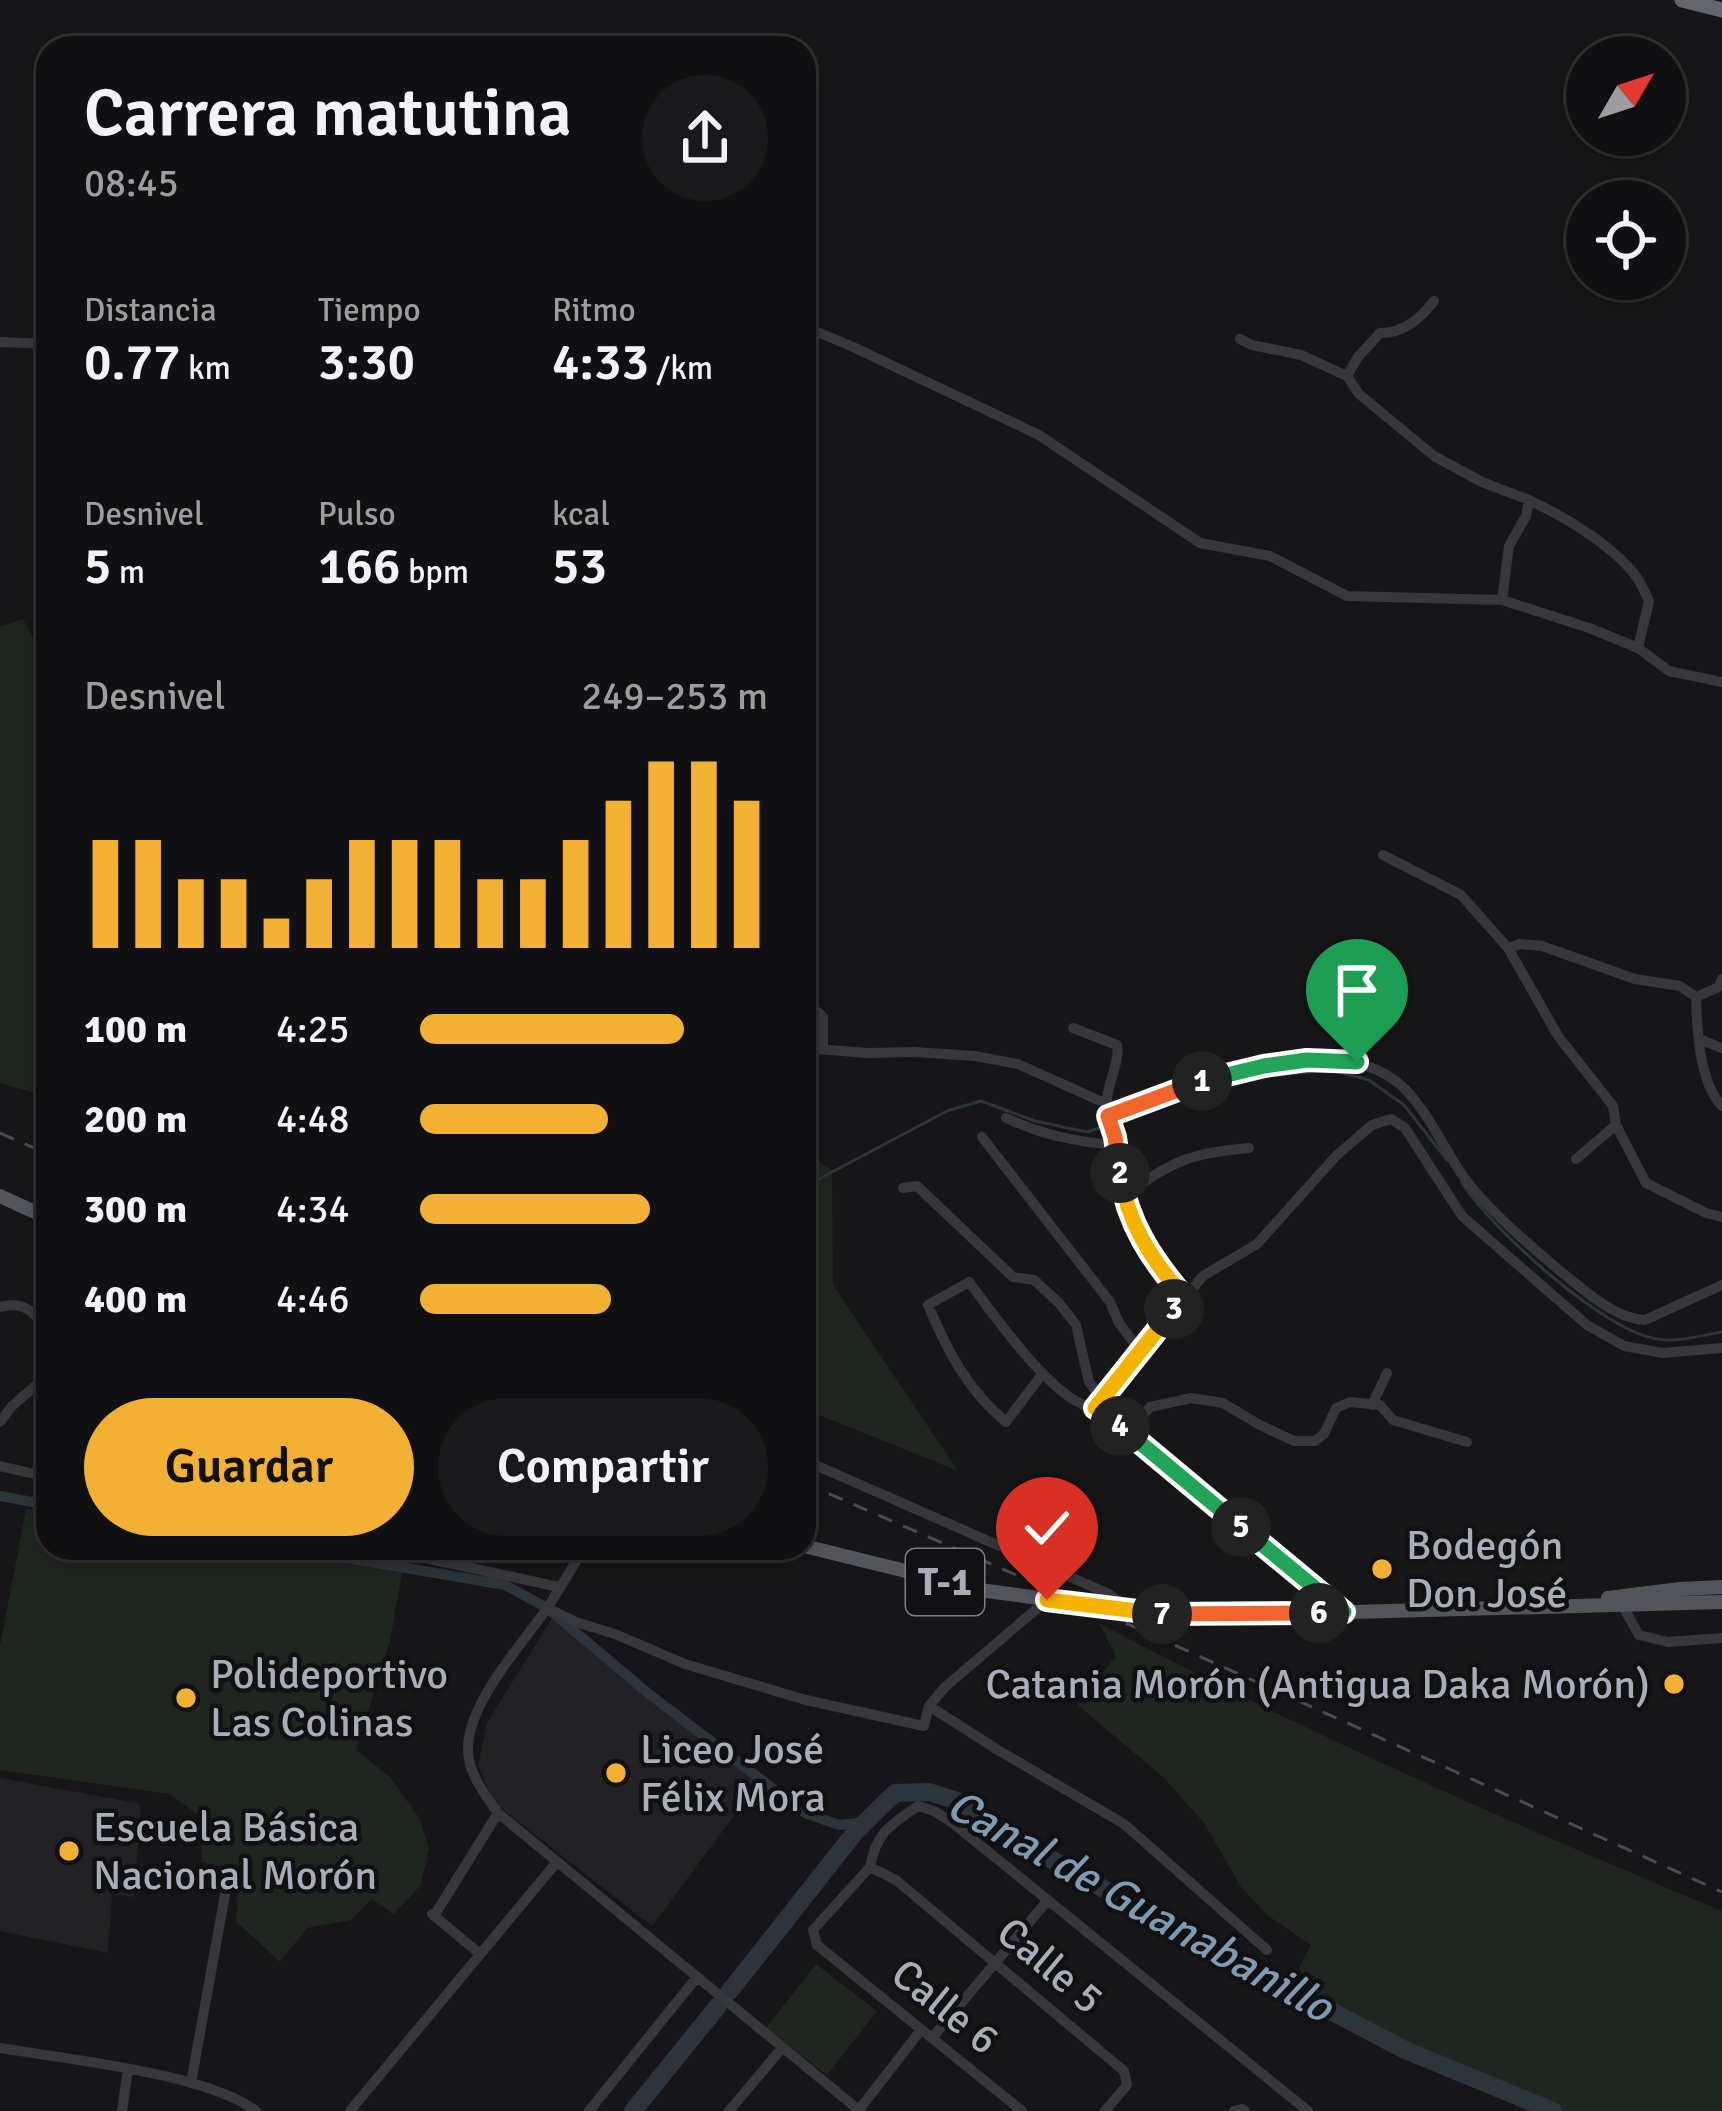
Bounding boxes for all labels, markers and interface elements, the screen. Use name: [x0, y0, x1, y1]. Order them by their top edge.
north arrow: [1566, 36, 1686, 156]
map controls: [1566, 36, 1686, 300]
text: Carrera matutina: [84, 73, 572, 154]
button: share: [642, 75, 768, 201]
text: 08:45: [84, 159, 179, 207]
button: locate: [1566, 180, 1686, 300]
text: Distancia: [84, 290, 217, 331]
text: Tiempo: [318, 290, 421, 331]
text: Ritmo: [552, 290, 636, 331]
text: 0.77: [84, 331, 181, 394]
text: 3:30: [318, 331, 415, 394]
text: 4:33: [552, 331, 649, 394]
text: km: [181, 348, 231, 389]
text: /km: [649, 348, 713, 389]
text: Desnivel: [84, 494, 204, 535]
text: Pulso: [318, 494, 396, 535]
text: kcal: [552, 494, 610, 535]
text: 5: [84, 535, 112, 598]
text: 166: [318, 535, 401, 598]
text: 53: [552, 535, 607, 598]
text: m: [112, 552, 145, 593]
text: bpm: [401, 552, 469, 593]
text: Desnivel: [84, 672, 226, 720]
text: 249–253 m: [581, 672, 768, 720]
pin: [1306, 939, 1408, 1062]
icon: arrive: [1324, 957, 1390, 1023]
text: 100 m: [84, 1005, 187, 1053]
text: 4:25: [276, 1005, 350, 1053]
pin: 1: [1172, 1051, 1232, 1111]
text: 1: [1193, 1060, 1211, 1101]
text: 200 m: [84, 1095, 187, 1143]
text: 4:48: [276, 1095, 350, 1143]
pin: 2: [1090, 1143, 1150, 1203]
text: 2: [1111, 1152, 1129, 1193]
text: 300 m: [84, 1185, 187, 1233]
text: 4:34: [276, 1185, 350, 1233]
text: 400 m: [84, 1275, 187, 1323]
text: 4:46: [276, 1275, 350, 1323]
pin: 3: [1144, 1279, 1204, 1339]
text: 3: [1165, 1288, 1183, 1329]
pin: 4: [1090, 1396, 1150, 1456]
button: Guardar: [84, 1398, 414, 1536]
button: Compartir: [438, 1398, 768, 1536]
text: 4: [1111, 1405, 1129, 1446]
pin: [996, 1477, 1098, 1600]
icon: check: [1014, 1495, 1080, 1561]
pin: 5: [1211, 1497, 1271, 1557]
text: 5: [1232, 1506, 1250, 1547]
place label: Bodegón Don José: [1406, 1520, 1567, 1619]
road number: T-1: [906, 1549, 984, 1615]
marker: Bodegón Don José: [1369, 1556, 1395, 1582]
pin: 6: [1289, 1583, 1349, 1643]
pin: 7: [1132, 1584, 1192, 1644]
text: 6: [1310, 1592, 1328, 1633]
text: 7: [1153, 1593, 1171, 1634]
place label: Polideportivo Las Colinas: [210, 1649, 448, 1748]
place label: Catania Morón (Antigua Daka Morón): [985, 1659, 1650, 1710]
marker: Catania Morón (Antigua Daka Morón): [1661, 1671, 1687, 1697]
marker: Polideportivo Las Colinas: [173, 1685, 199, 1711]
place label: Liceo José Félix Mora: [640, 1724, 826, 1823]
marker: Liceo José Félix Mora: [603, 1760, 629, 1786]
water label: Canal de Guanabanillo: [938, 1777, 1345, 2036]
place label: Escuela Básica Nacional Morón: [93, 1802, 377, 1901]
marker: Escuela Básica Nacional Morón: [56, 1838, 82, 1864]
street label: Calle 5: [986, 1907, 1114, 2025]
street label: Calle 6: [881, 1948, 1009, 2066]

